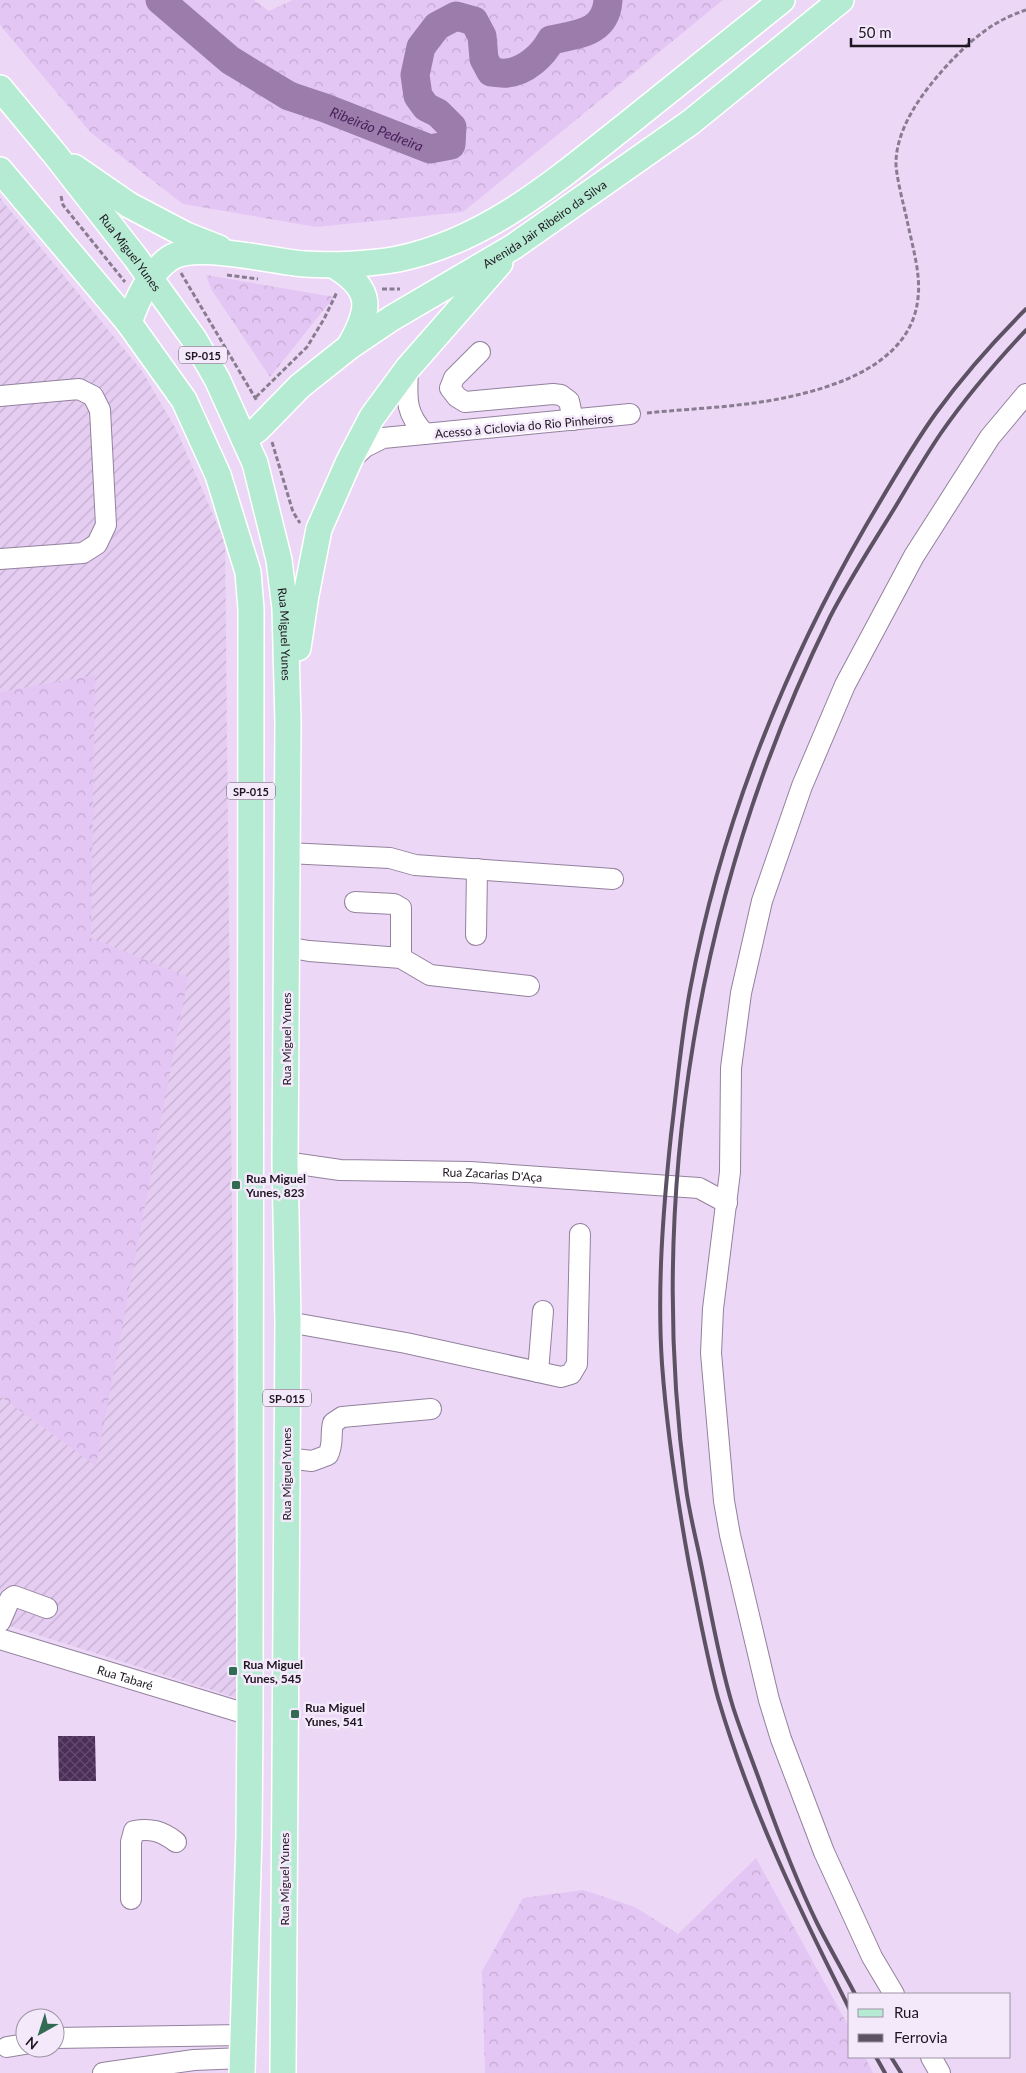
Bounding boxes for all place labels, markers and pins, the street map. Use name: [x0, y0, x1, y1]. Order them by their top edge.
place label: Rua Miguel Yunes, 823: [245, 1171, 306, 1200]
marker: Rua Miguel Yunes, 823: [230, 1179, 242, 1191]
place label: Rua Miguel Yunes, 545: [242, 1657, 303, 1686]
marker: Rua Miguel Yunes, 545: [227, 1665, 239, 1677]
place label: Rua Miguel Yunes, 541: [304, 1700, 365, 1729]
marker: Rua Miguel Yunes, 541: [289, 1708, 301, 1720]

